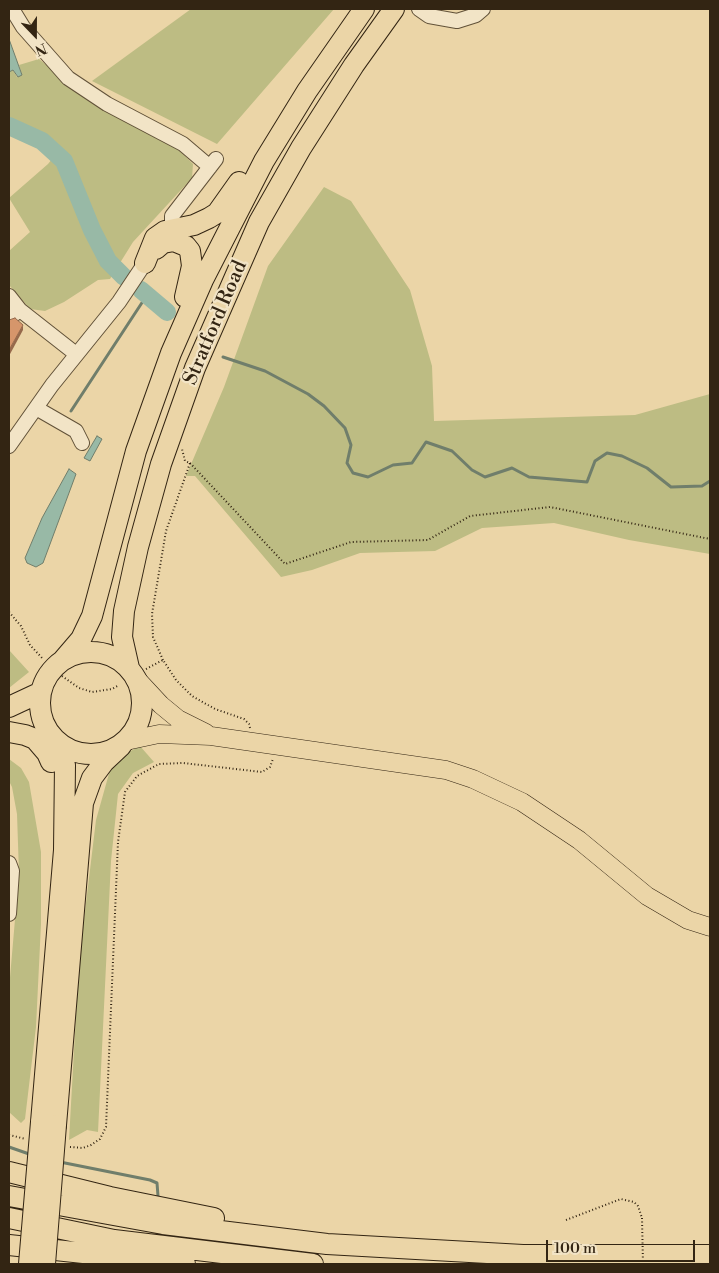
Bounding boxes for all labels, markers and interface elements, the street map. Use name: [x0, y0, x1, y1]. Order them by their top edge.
north arrow: [10, 10, 60, 60]
text: N: [32, 38, 49, 59]
street label: Stratford Road: [179, 257, 253, 389]
scale bar: [549, 1230, 698, 1262]
text: 100 m: [554, 1239, 596, 1258]

